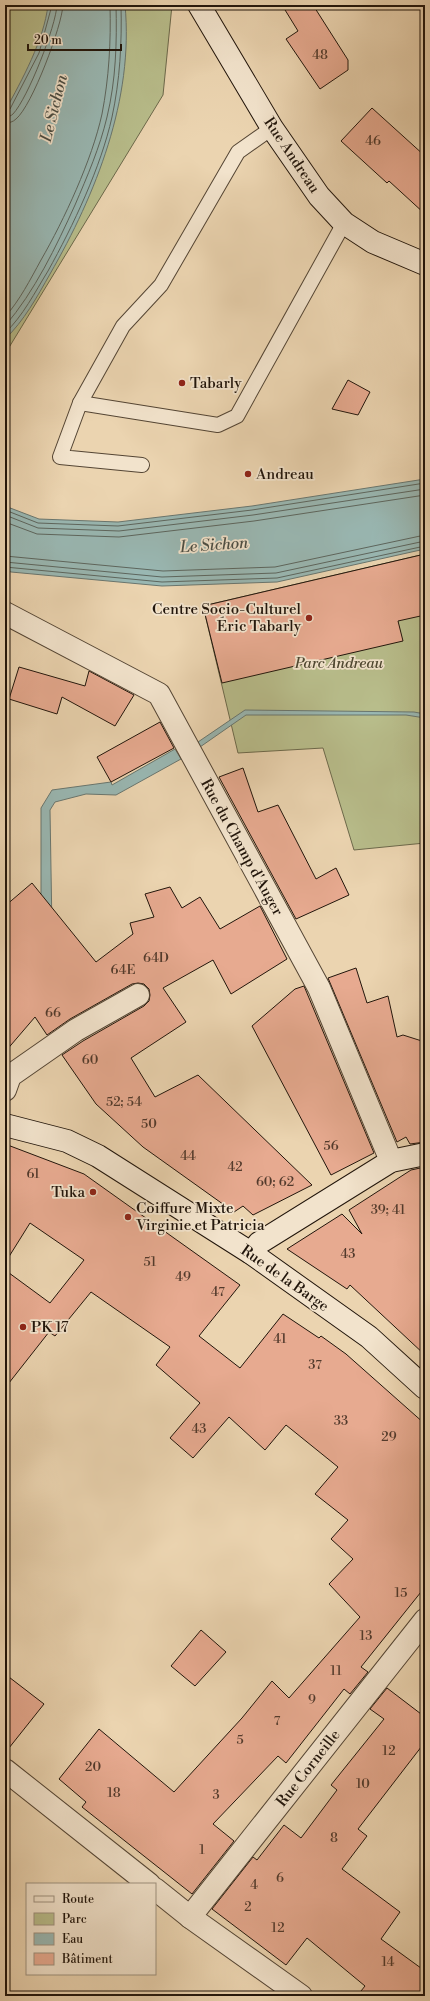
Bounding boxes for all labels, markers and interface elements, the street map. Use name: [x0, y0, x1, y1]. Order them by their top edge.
scale bar: [28, 26, 121, 52]
text: 20 m: [34, 33, 62, 48]
house number: 48: [312, 47, 328, 63]
water label: Le Sichon: [36, 72, 72, 145]
street label: Rue Andreau: [259, 114, 324, 197]
house number: 46: [365, 133, 381, 149]
place label: Tabarly: [190, 374, 242, 393]
marker: Tabarly: [177, 378, 187, 388]
place label: Andreau: [255, 465, 314, 484]
marker: Andreau: [243, 469, 253, 479]
water label: Le Sichon: [178, 533, 250, 557]
place label: Centre Socio-Culturel Éric Tabarly: [152, 600, 302, 636]
marker: Centre Socio-Culturel Éric Tabarly: [304, 613, 314, 623]
park label: Parc Andreau: [294, 654, 384, 673]
street label: Rue du Champ d'Auger: [196, 775, 287, 919]
house number: 64D: [143, 950, 169, 966]
house number: 64E: [111, 962, 135, 978]
house number: 66: [45, 1005, 61, 1021]
house number: 60: [82, 1052, 99, 1068]
house number: 52; 54: [106, 1094, 142, 1110]
house number: 50: [141, 1116, 157, 1132]
house number: 56: [323, 1138, 339, 1154]
house number: 44: [180, 1148, 196, 1164]
house number: 42: [227, 1159, 243, 1175]
house number: 61: [26, 1166, 40, 1182]
house number: 60; 62: [256, 1174, 294, 1190]
place label: Tuka: [51, 1183, 85, 1202]
marker: Tuka: [88, 1187, 98, 1197]
place label: Coiffure Mixte Virginie et Patricia: [135, 1199, 265, 1235]
house number: 39; 41: [371, 1202, 406, 1218]
marker: Coiffure Mixte Virginie et Patricia: [123, 1212, 133, 1222]
street label: Rue de la Barge: [237, 1241, 333, 1316]
house number: 43: [341, 1246, 355, 1262]
house number: 51: [144, 1254, 157, 1270]
house number: 49: [175, 1269, 191, 1285]
house number: 47: [211, 1284, 225, 1300]
place label: PK 17: [31, 1318, 69, 1337]
marker: PK 17: [18, 1322, 28, 1332]
house number: 41: [273, 1331, 287, 1347]
house number: 37: [308, 1357, 322, 1373]
house number: 33: [334, 1413, 348, 1429]
house number: 43: [192, 1421, 206, 1437]
house number: 29: [381, 1429, 397, 1445]
house number: 15: [395, 1585, 407, 1601]
house number: 13: [360, 1628, 372, 1644]
house number: 11: [330, 1663, 342, 1679]
house number: 9: [308, 1692, 316, 1708]
house number: 7: [274, 1713, 281, 1729]
street label: Rue Corneille: [272, 1726, 344, 1811]
house number: 5: [236, 1732, 244, 1748]
house number: 12: [382, 1743, 396, 1759]
house number: 20: [85, 1759, 101, 1775]
house number: 10: [356, 1776, 370, 1792]
house number: 18: [107, 1785, 121, 1801]
house number: 3: [212, 1787, 220, 1803]
house number: 8: [330, 1830, 338, 1846]
house number: 1: [199, 1842, 205, 1858]
house number: 6: [276, 1870, 284, 1886]
house number: 4: [250, 1877, 258, 1893]
legend: [26, 1883, 156, 1975]
text: Route: [62, 1892, 94, 1907]
house number: 2: [244, 1899, 252, 1915]
text: Parc: [62, 1912, 87, 1927]
house number: 12: [271, 1920, 285, 1936]
text: Eau: [62, 1932, 83, 1947]
text: Bâtiment: [61, 1952, 113, 1967]
house number: 14: [382, 1954, 395, 1970]

